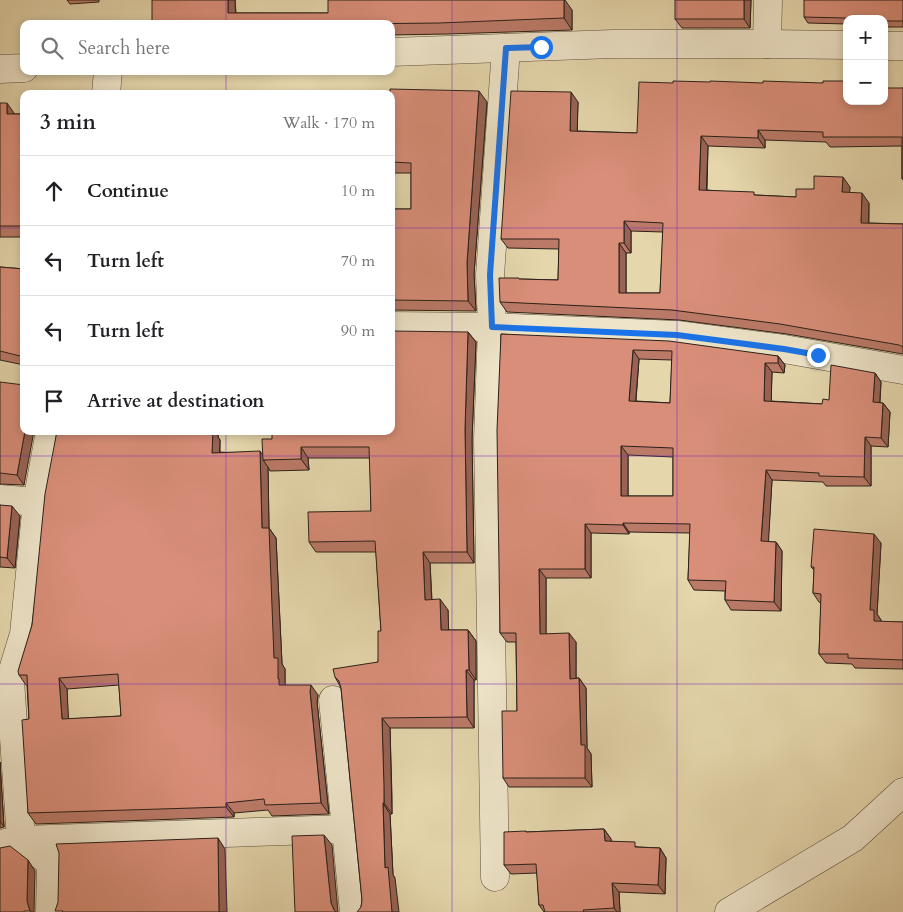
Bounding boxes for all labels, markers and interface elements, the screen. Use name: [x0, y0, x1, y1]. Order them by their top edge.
map controls: [843, 15, 888, 105]
button: +: [843, 15, 888, 60]
search box: [20, 20, 395, 75]
icon: search: [38, 34, 66, 62]
text: Search here: [78, 35, 170, 61]
route start: [530, 36, 553, 59]
button: −: [843, 60, 888, 105]
text: 3 min: [40, 108, 96, 137]
text: Walk · 170 m: [283, 112, 375, 134]
icon: ahead: [40, 177, 68, 205]
text: Continue: [87, 178, 169, 204]
text: 10 m: [341, 180, 375, 202]
icon: left: [40, 247, 68, 275]
text: Turn left: [87, 248, 164, 274]
text: 70 m: [341, 250, 375, 272]
icon: left: [40, 317, 68, 345]
text: Turn left: [87, 318, 164, 344]
text: 90 m: [341, 320, 375, 342]
route end: [807, 344, 830, 367]
icon: arrive: [40, 387, 68, 415]
text: Arrive at destination: [87, 388, 264, 414]

